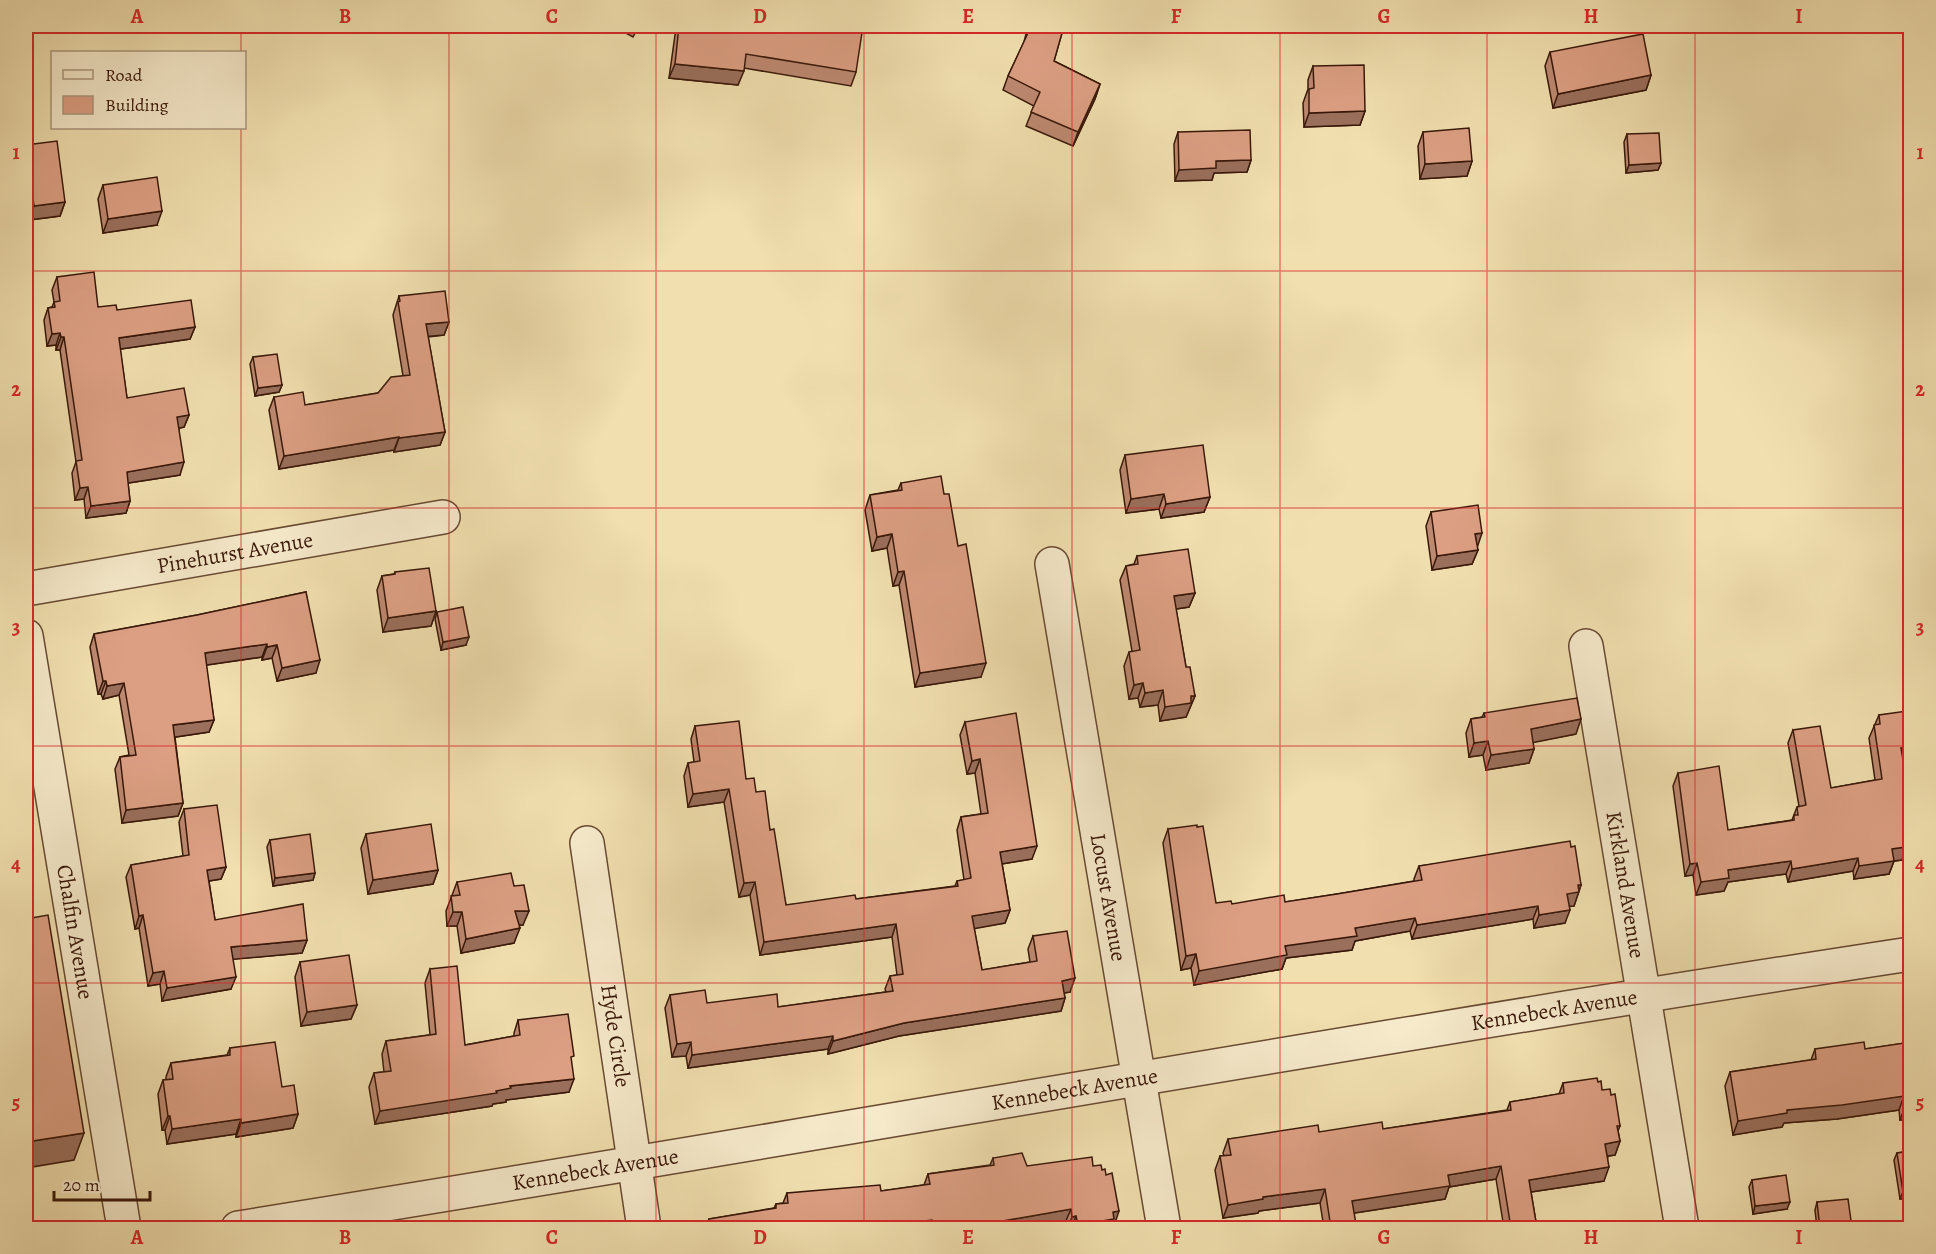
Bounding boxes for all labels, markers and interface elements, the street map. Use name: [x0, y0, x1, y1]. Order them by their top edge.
text: A: [130, 3, 144, 30]
text: B: [339, 3, 351, 30]
text: C: [546, 3, 558, 30]
text: D: [753, 3, 767, 30]
text: E: [962, 3, 974, 30]
text: F: [1171, 3, 1182, 30]
text: G: [1377, 3, 1391, 30]
text: H: [1584, 3, 1599, 30]
text: I: [1795, 3, 1803, 30]
legend: [51, 51, 246, 129]
text: Road: [105, 63, 143, 87]
text: Building: [105, 93, 169, 117]
text: 1: [12, 139, 20, 166]
text: 1: [1916, 139, 1924, 166]
text: 2: [11, 376, 21, 403]
text: 2: [1915, 376, 1925, 403]
street label: Pinehurst Avenue: [154, 525, 315, 581]
text: 3: [12, 614, 20, 641]
text: 3: [1916, 614, 1924, 641]
street label: Kirkland Avenue: [1598, 809, 1652, 961]
street label: Locust Avenue: [1083, 831, 1134, 964]
text: 4: [11, 851, 21, 878]
text: 4: [1915, 851, 1925, 878]
street label: Chalfin Avenue: [49, 862, 101, 1002]
street label: Hyde Circle: [593, 982, 638, 1089]
street label: Kennebeck Avenue: [1469, 982, 1639, 1038]
street label: Kennebeck Avenue: [989, 1061, 1160, 1118]
text: 5: [12, 1089, 20, 1116]
text: 5: [1916, 1089, 1924, 1116]
street label: Kennebeck Avenue: [510, 1141, 681, 1198]
scale bar: [54, 1164, 150, 1202]
text: 20 m: [63, 1173, 100, 1197]
text: A: [130, 1224, 144, 1251]
text: B: [339, 1224, 351, 1251]
text: C: [546, 1224, 558, 1251]
text: D: [753, 1224, 767, 1251]
text: E: [962, 1224, 974, 1251]
text: F: [1171, 1224, 1182, 1251]
text: G: [1377, 1224, 1391, 1251]
text: H: [1584, 1224, 1599, 1251]
text: I: [1795, 1224, 1803, 1251]

